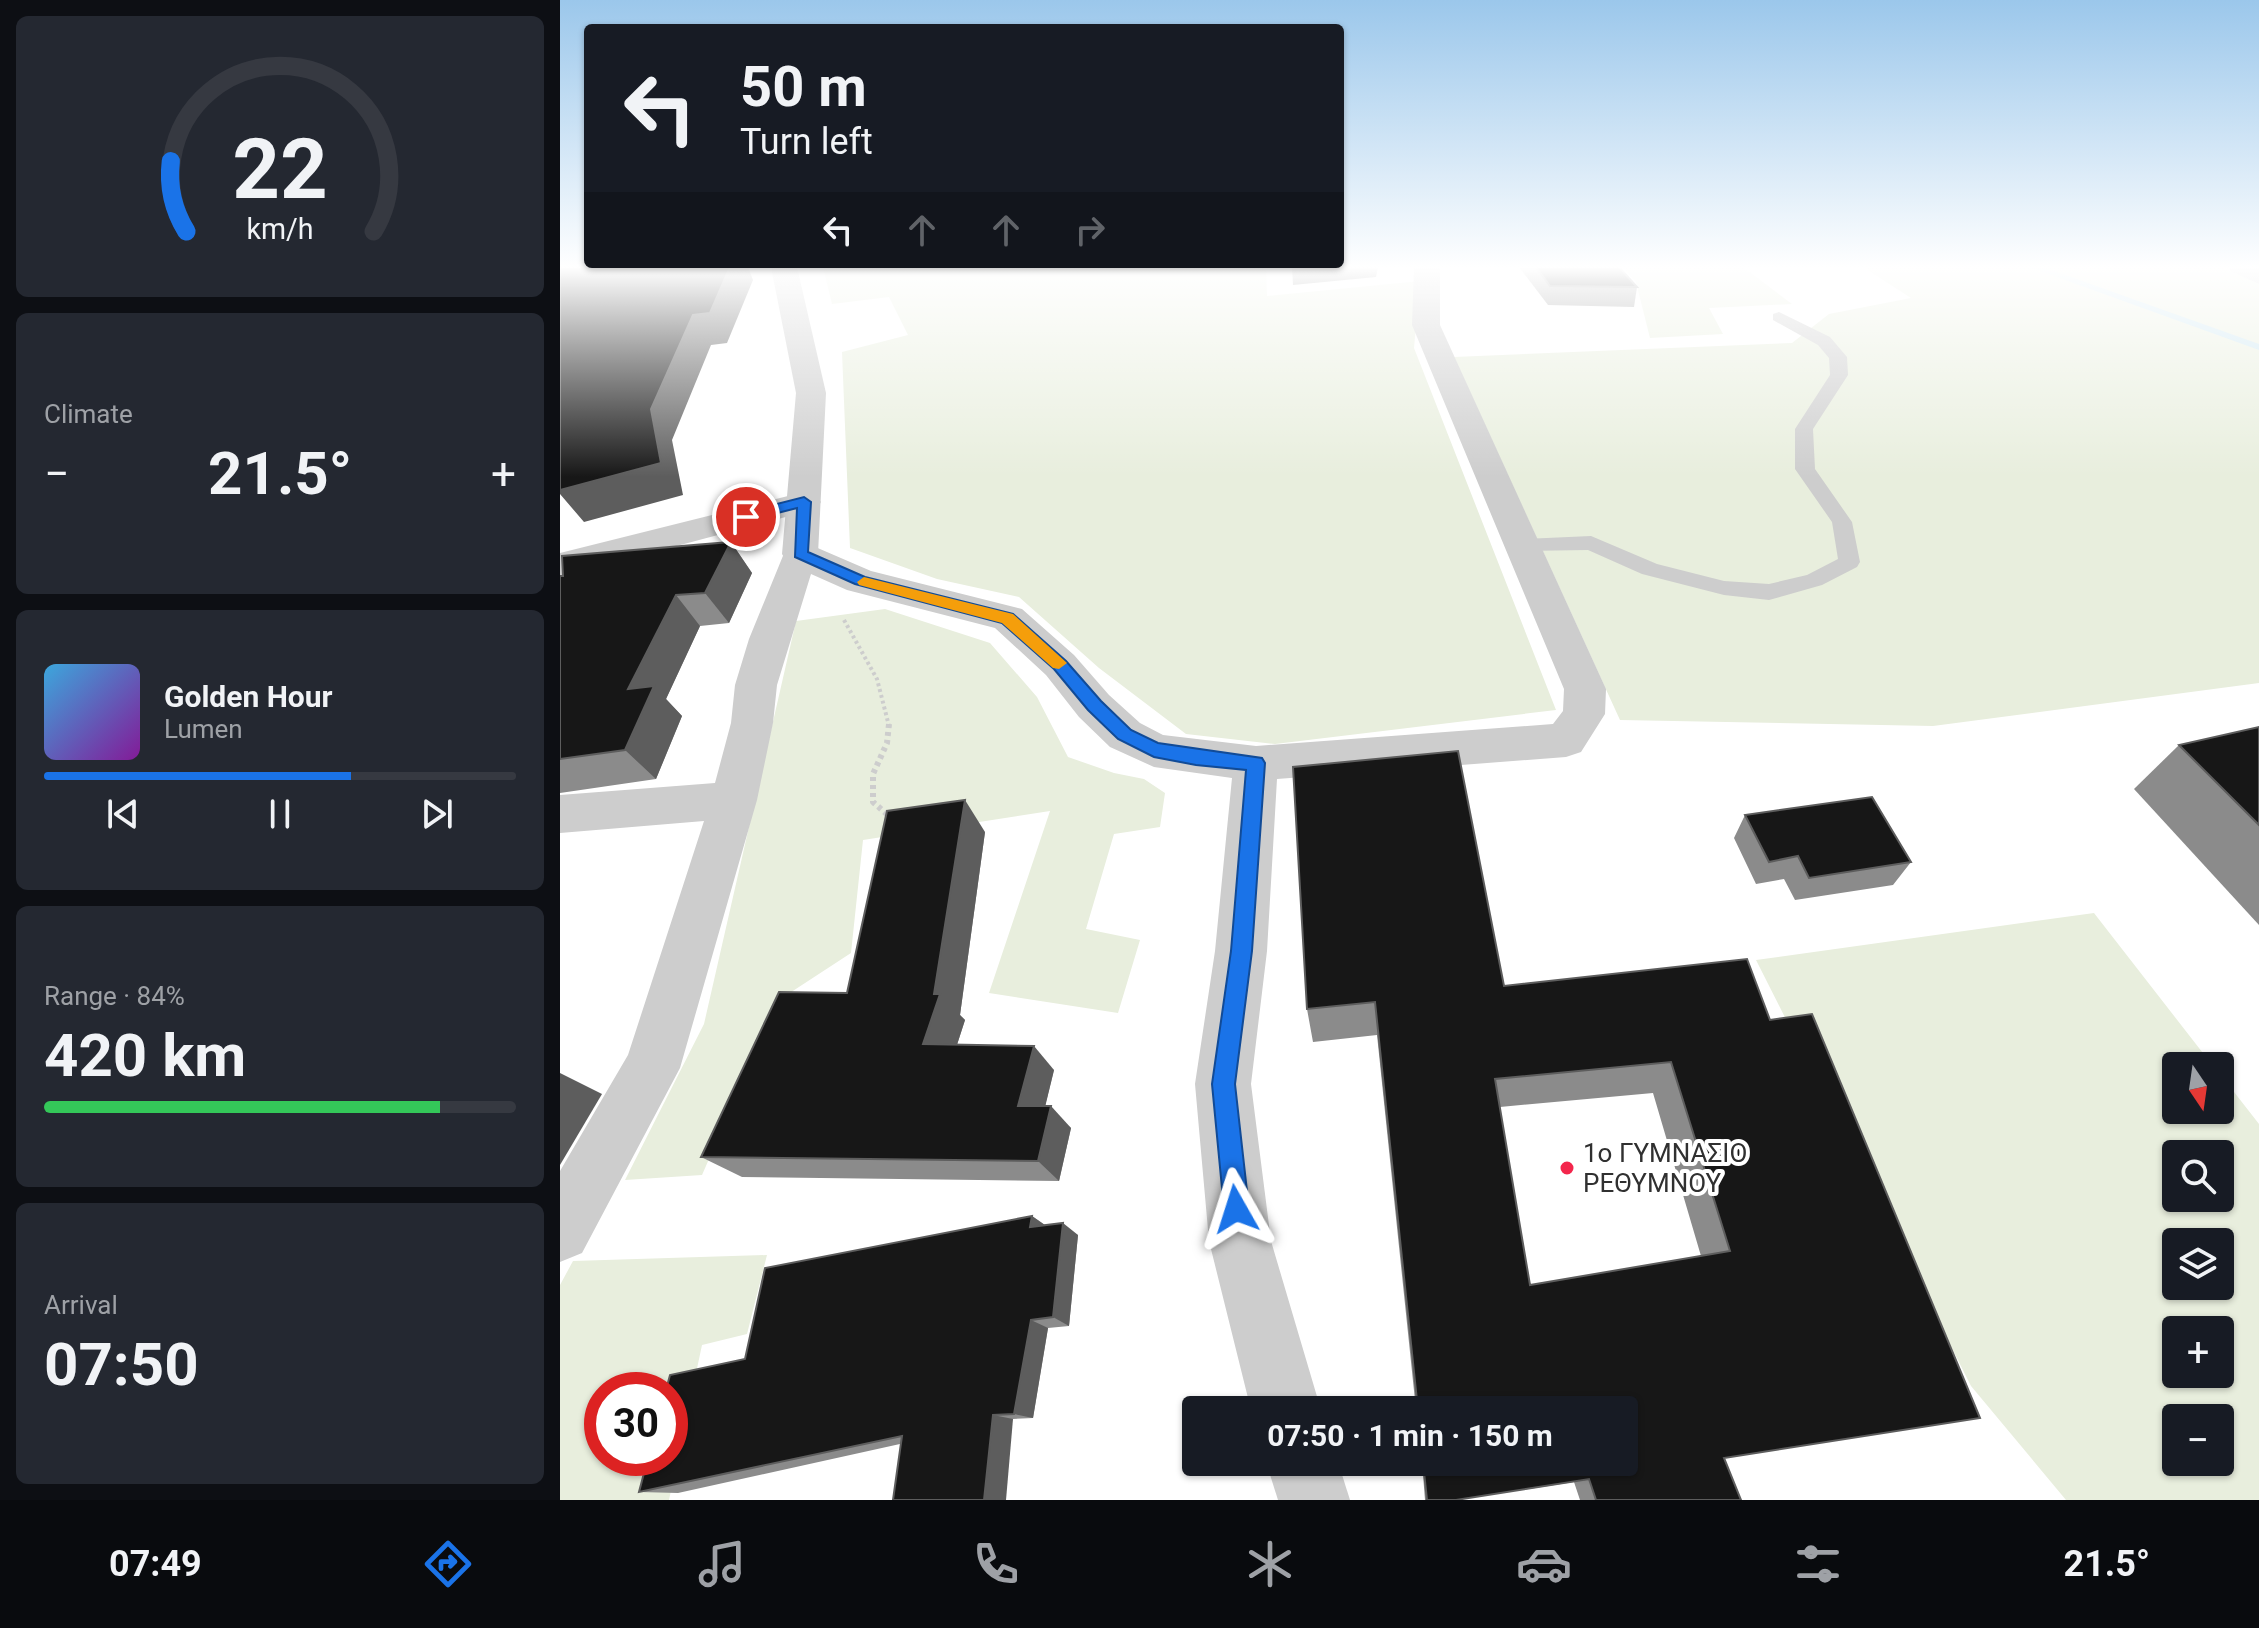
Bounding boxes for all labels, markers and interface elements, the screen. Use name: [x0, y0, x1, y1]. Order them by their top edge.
text: 50 m: [740, 54, 867, 120]
icon: left: [608, 56, 712, 160]
text: 22: [232, 121, 328, 218]
text: Turn left: [740, 121, 873, 163]
icon: left: [816, 208, 860, 252]
icon: ahead: [900, 208, 944, 252]
icon: ahead: [984, 208, 1028, 252]
icon: right: [1068, 208, 1112, 252]
text: km/h: [246, 213, 314, 247]
text: Climate: [44, 399, 133, 429]
text: 21.5°: [208, 438, 352, 509]
text: −: [44, 448, 69, 500]
text: +: [491, 448, 516, 500]
pin: [712, 483, 780, 551]
icon: arrive: [724, 495, 768, 539]
text: Golden Hour: [164, 679, 333, 714]
text: Lumen: [164, 714, 243, 744]
icon: previous: [101, 792, 145, 836]
icon: pause: [258, 792, 302, 836]
icon: next: [415, 792, 459, 836]
text: Range · 84%: [44, 981, 185, 1011]
text: 420 km: [44, 1020, 246, 1091]
north arrow: [2162, 1052, 2234, 1124]
map controls: [2162, 1052, 2234, 1476]
place label: 1ο ΓΥΜΝΑΣΙΟ ΡΕΘΥΜΝΟΥ: [1583, 1138, 1747, 1198]
button: search: [2162, 1140, 2234, 1212]
marker: 1ο ΓΥΜΝΑΣΙΟ ΡΕΘΥΜΝΟΥ: [1558, 1159, 1576, 1177]
position arrow: [1194, 1167, 1278, 1251]
button: layers: [2162, 1228, 2234, 1300]
text: Arrival: [44, 1290, 118, 1320]
button: +: [2162, 1316, 2234, 1388]
text: 07:50: [44, 1329, 199, 1400]
speed limit sign: 30: [584, 1372, 688, 1476]
button: −: [2162, 1404, 2234, 1476]
text: 07:50 · 1 min · 150 m: [1267, 1418, 1553, 1453]
icon: directions: [420, 1536, 476, 1592]
icon: music: [694, 1536, 750, 1592]
icon: phone: [968, 1536, 1024, 1592]
icon: climate: [1242, 1536, 1298, 1592]
icon: car: [1516, 1536, 1572, 1592]
icon: filters: [1790, 1536, 1846, 1592]
text: 07:49: [109, 1543, 202, 1585]
text: 21.5°: [2064, 1543, 2150, 1585]

